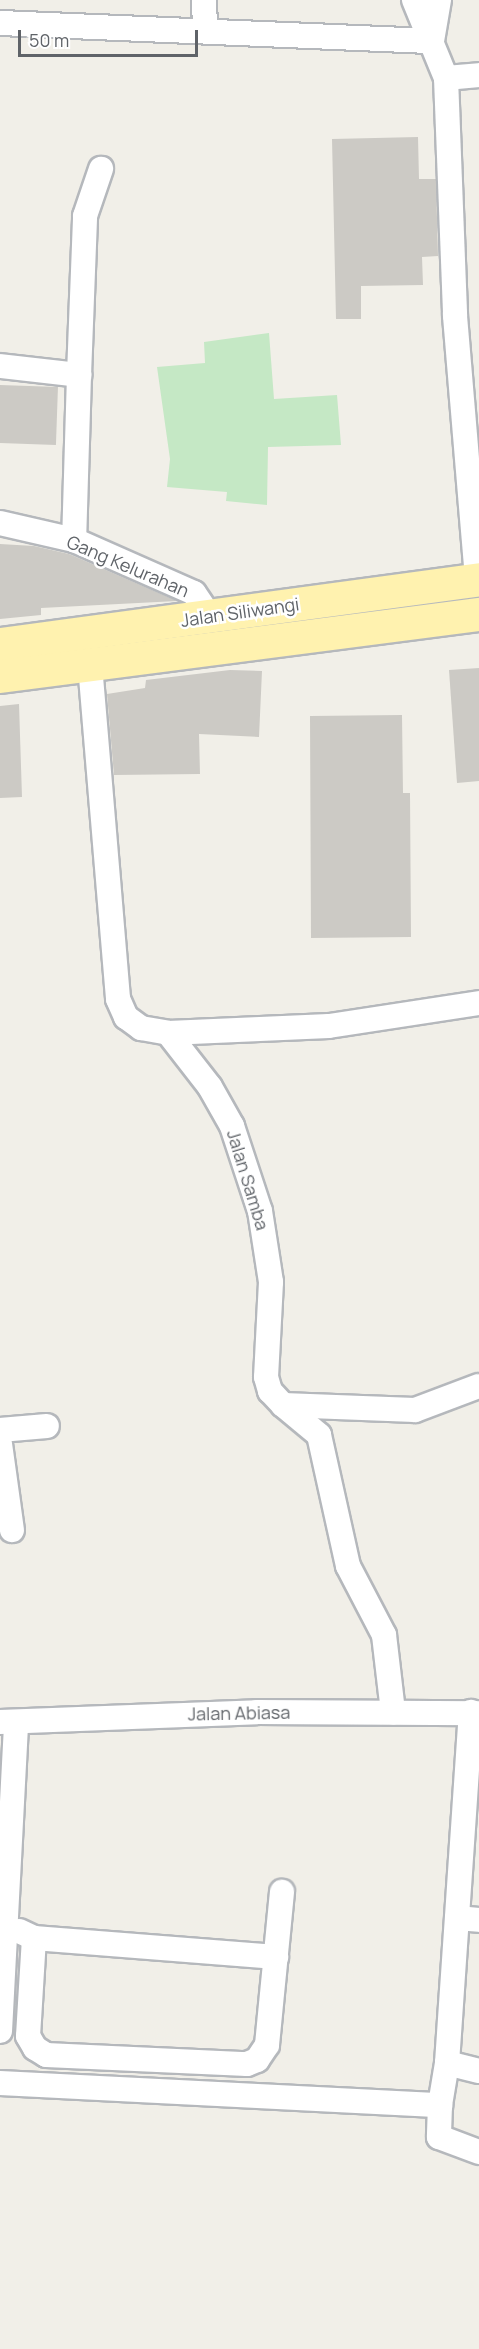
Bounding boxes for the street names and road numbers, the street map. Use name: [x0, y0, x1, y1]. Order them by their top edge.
street label: Gang Kelurahan: [64, 531, 192, 601]
street label: Jalan Siliwangi: [179, 593, 301, 631]
street label: Jalan Samba: [222, 1127, 274, 1233]
street label: Jalan Abiasa: [188, 1701, 290, 1725]

